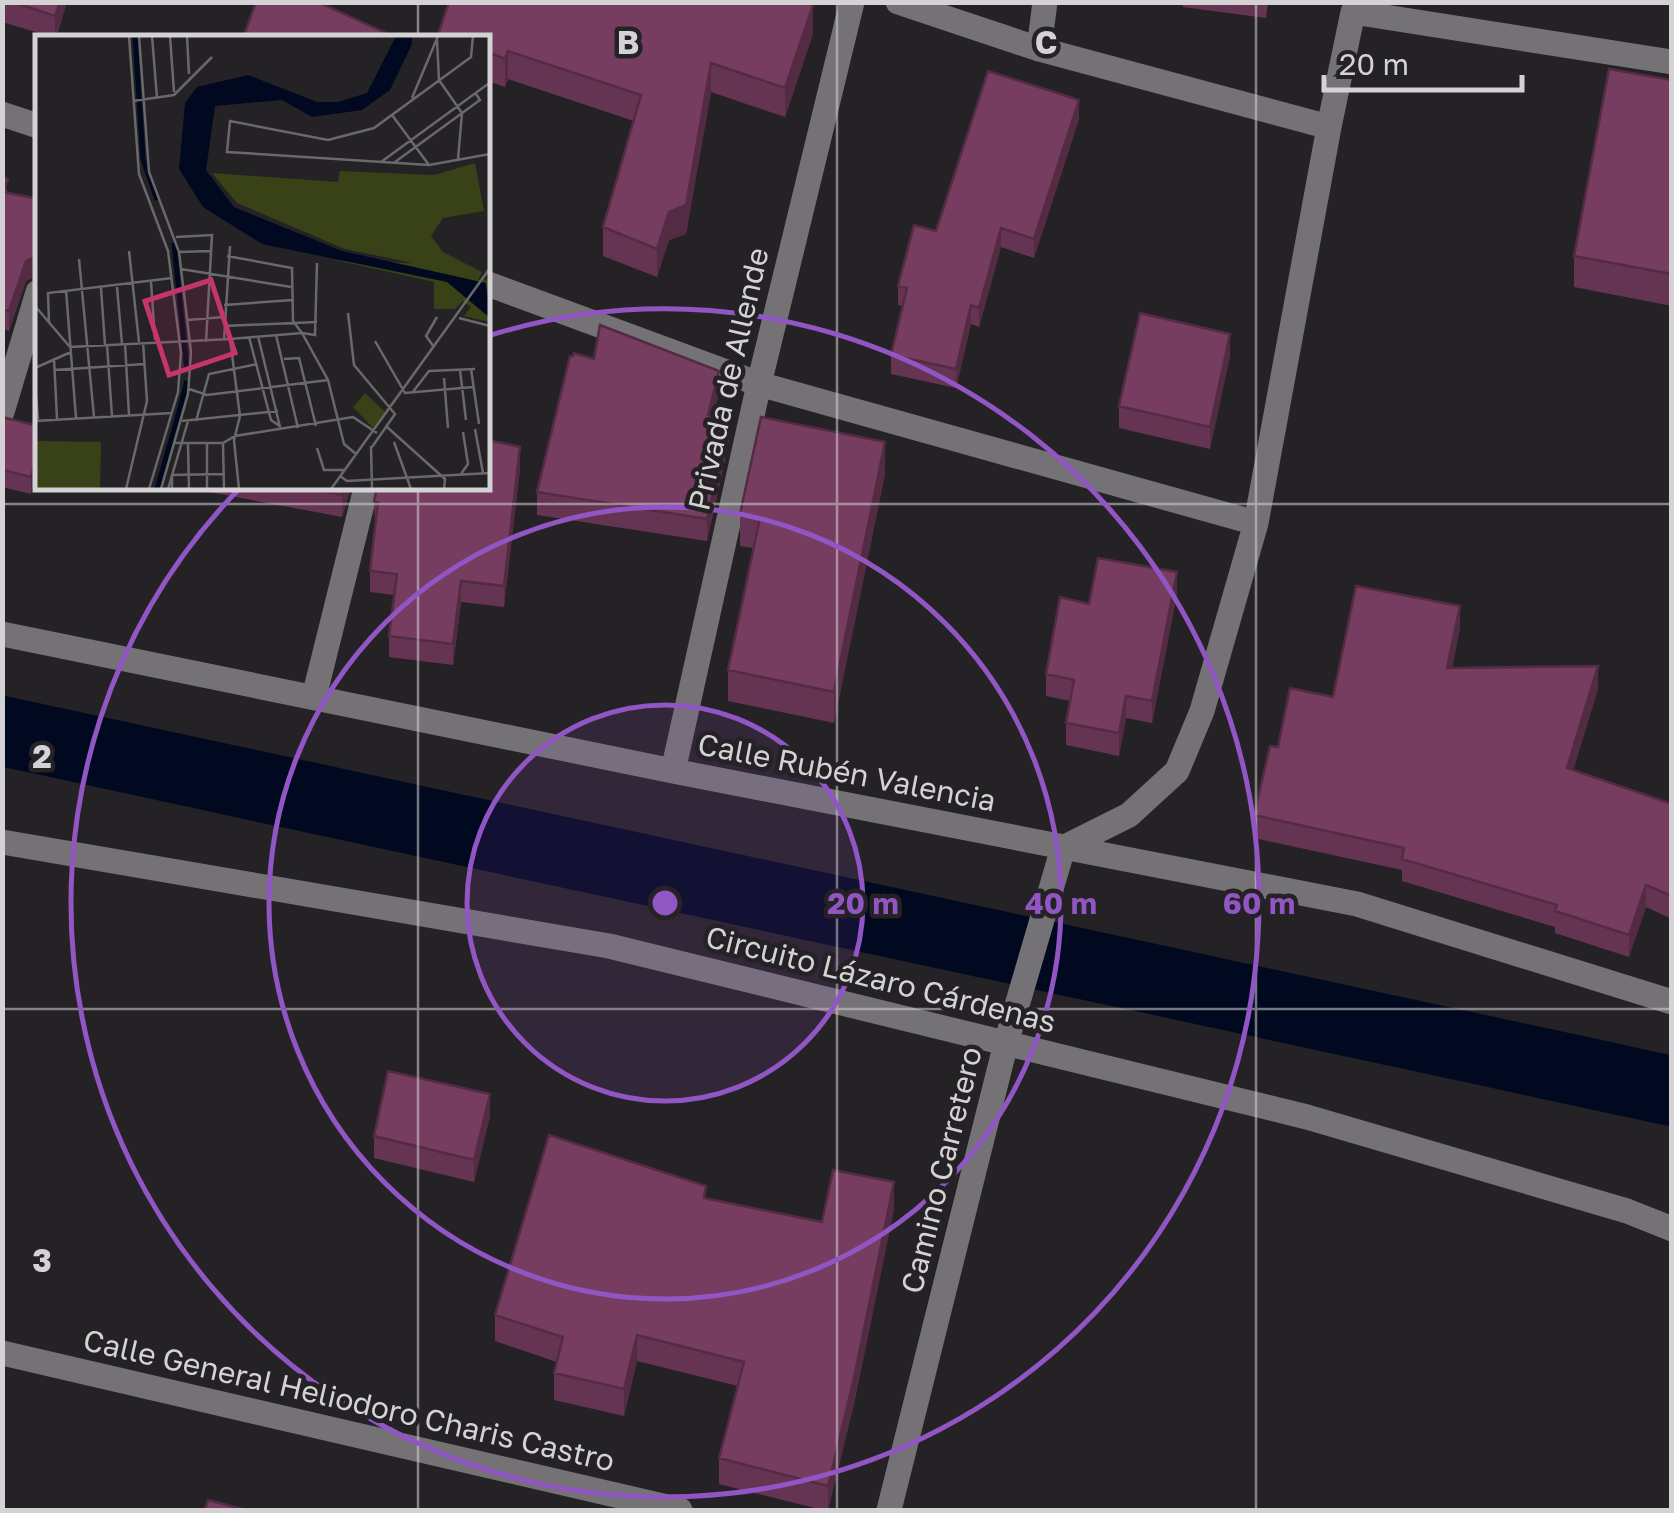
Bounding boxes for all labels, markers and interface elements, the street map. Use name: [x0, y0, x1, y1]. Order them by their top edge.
text: B: [617, 23, 639, 61]
text: C: [1035, 23, 1057, 61]
scale bar: [1324, 30, 1522, 92]
inset map: [35, 35, 490, 490]
text: 20 m: [1339, 46, 1409, 82]
street label: Privada de Allende: [680, 244, 776, 514]
street label: Calle Rubén Valencia: [695, 725, 999, 819]
text: 2: [32, 737, 52, 775]
centre of rings: [647, 885, 683, 921]
text: 20 m: [827, 885, 899, 921]
text: 40 m: [1025, 885, 1097, 921]
text: 60 m: [1223, 885, 1295, 921]
street label: Circuito Lázaro Cárdenas: [702, 918, 1060, 1040]
street label: Camino Carretero: [893, 1043, 989, 1297]
text: 3: [32, 1241, 52, 1279]
street label: Calle General Heliodoro Charis Castro: [80, 1321, 618, 1479]

